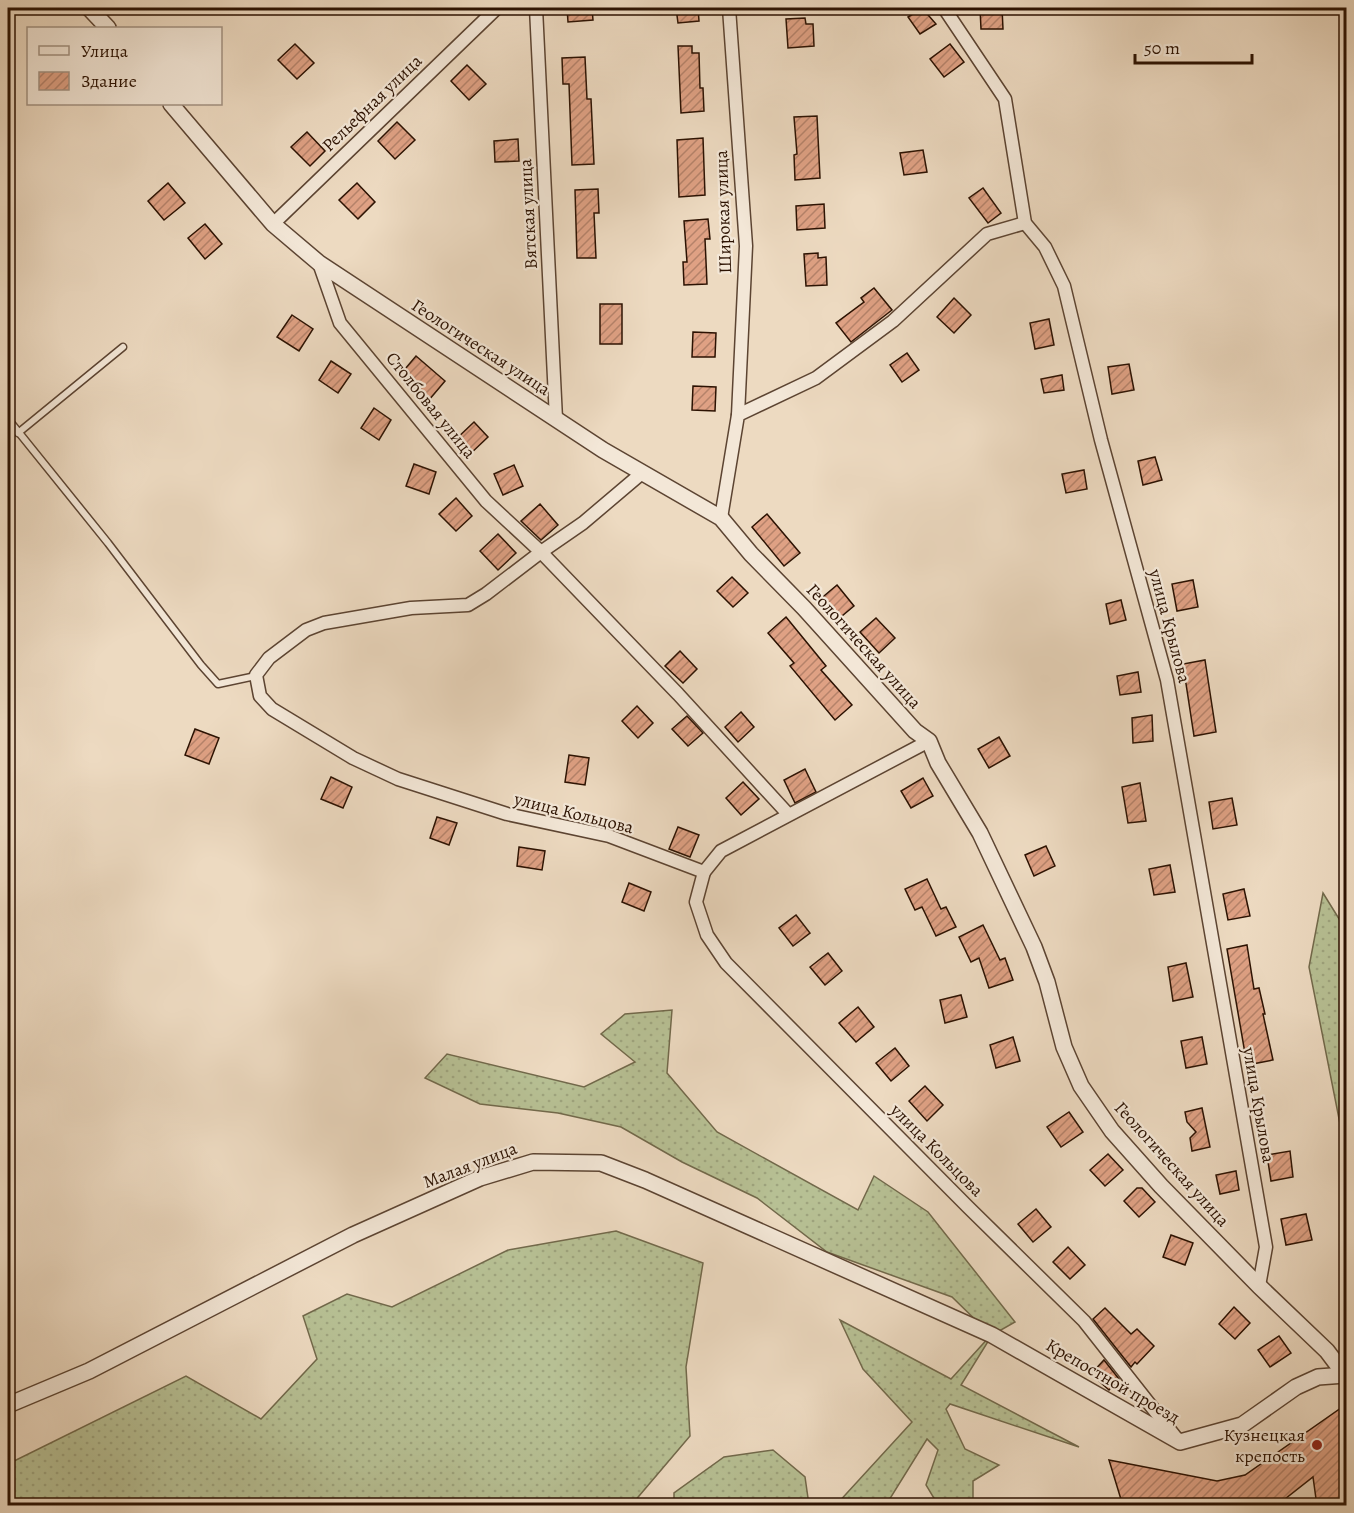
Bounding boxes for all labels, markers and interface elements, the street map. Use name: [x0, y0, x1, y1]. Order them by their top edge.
legend: [27, 27, 222, 105]
scale bar: [1135, 27, 1252, 65]
text: 50 m: [1144, 36, 1180, 60]
text: Улица: [81, 39, 129, 63]
street label: Рельефная улица: [317, 49, 428, 157]
text: Здание: [81, 69, 137, 93]
street label: Широкая улица: [709, 149, 737, 274]
street label: Вятская улица: [513, 157, 543, 270]
street label: Геологическая улица: [407, 293, 556, 401]
street label: Столбовая улица: [380, 347, 482, 464]
street label: улица Крылова: [1143, 565, 1197, 686]
street label: Геологическая улица: [801, 578, 927, 714]
street label: улица Кольцова: [511, 786, 637, 840]
street label: улица Крылова: [1237, 1044, 1281, 1165]
street label: Геологическая улица: [1109, 1096, 1235, 1232]
street label: улица Кольцова: [885, 1098, 989, 1202]
street label: Малая улица: [420, 1136, 521, 1194]
street label: Крепостной проезд: [1042, 1333, 1185, 1429]
place label: Кузнецкая крепость: [1224, 1423, 1305, 1468]
marker: Кузнецкая крепость: [1310, 1438, 1324, 1452]

